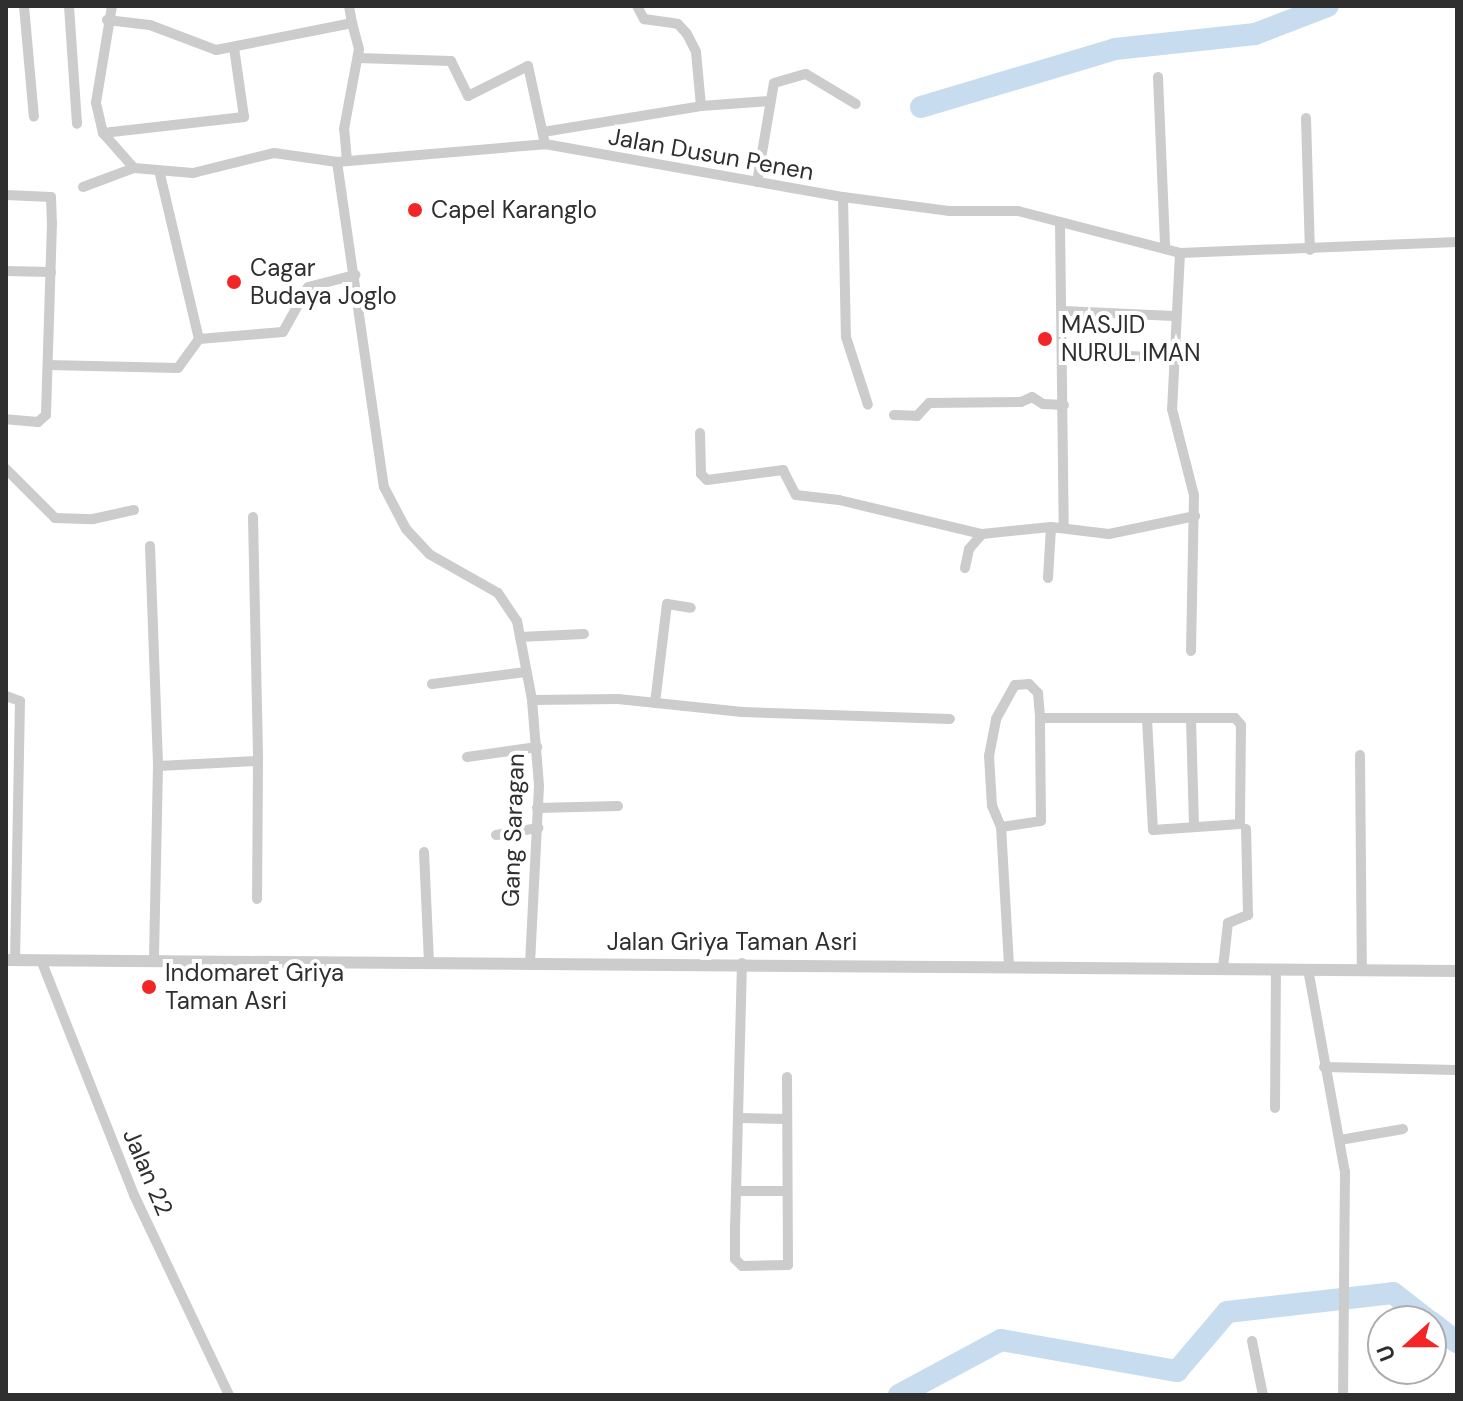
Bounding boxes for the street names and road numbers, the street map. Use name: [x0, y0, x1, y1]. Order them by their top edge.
street label: Jalan Dusun Penen: [606, 122, 816, 186]
street label: Gang Saragan: [496, 753, 530, 907]
street label: Jalan Griya Taman Asri: [607, 928, 857, 956]
street label: Jalan 22: [117, 1124, 179, 1220]

